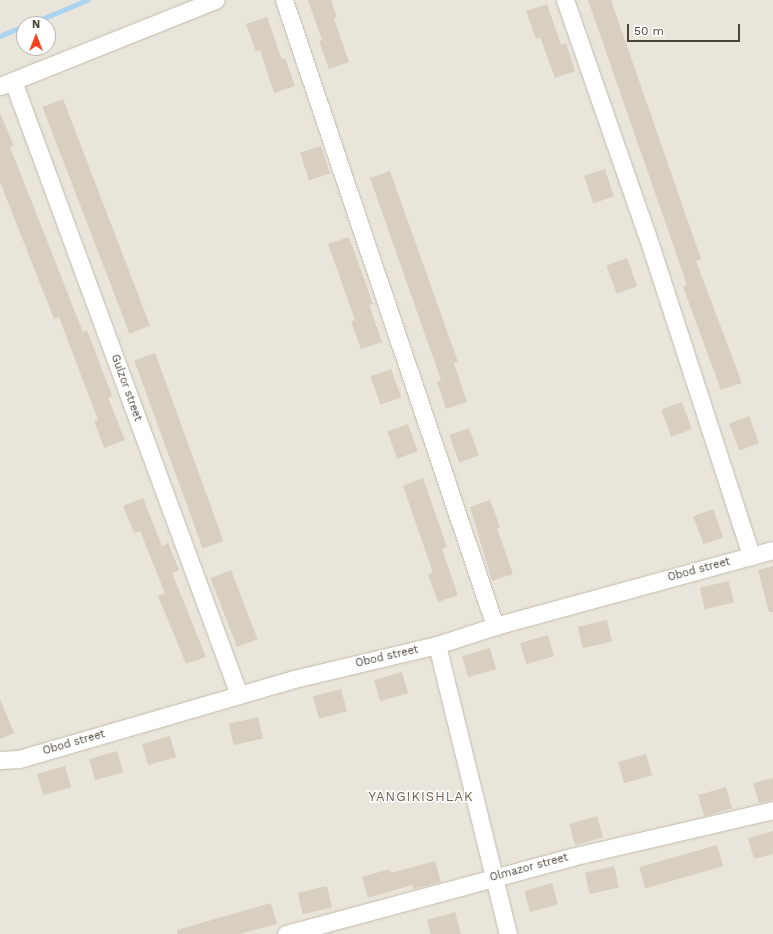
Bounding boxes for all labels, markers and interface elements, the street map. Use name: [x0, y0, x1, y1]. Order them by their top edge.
north arrow: [16, 16, 56, 56]
scale bar: [629, 16, 742, 42]
text: N: [32, 18, 40, 31]
text: 50 m: [634, 24, 664, 38]
street label: Gulzor street: [108, 353, 144, 423]
street label: Obod street: [666, 555, 732, 585]
street label: Obod street: [354, 643, 420, 671]
street label: Obod street: [41, 728, 107, 758]
district label: YANGIKISHLAK: [368, 789, 474, 805]
street label: Olmazor street: [488, 851, 570, 885]

